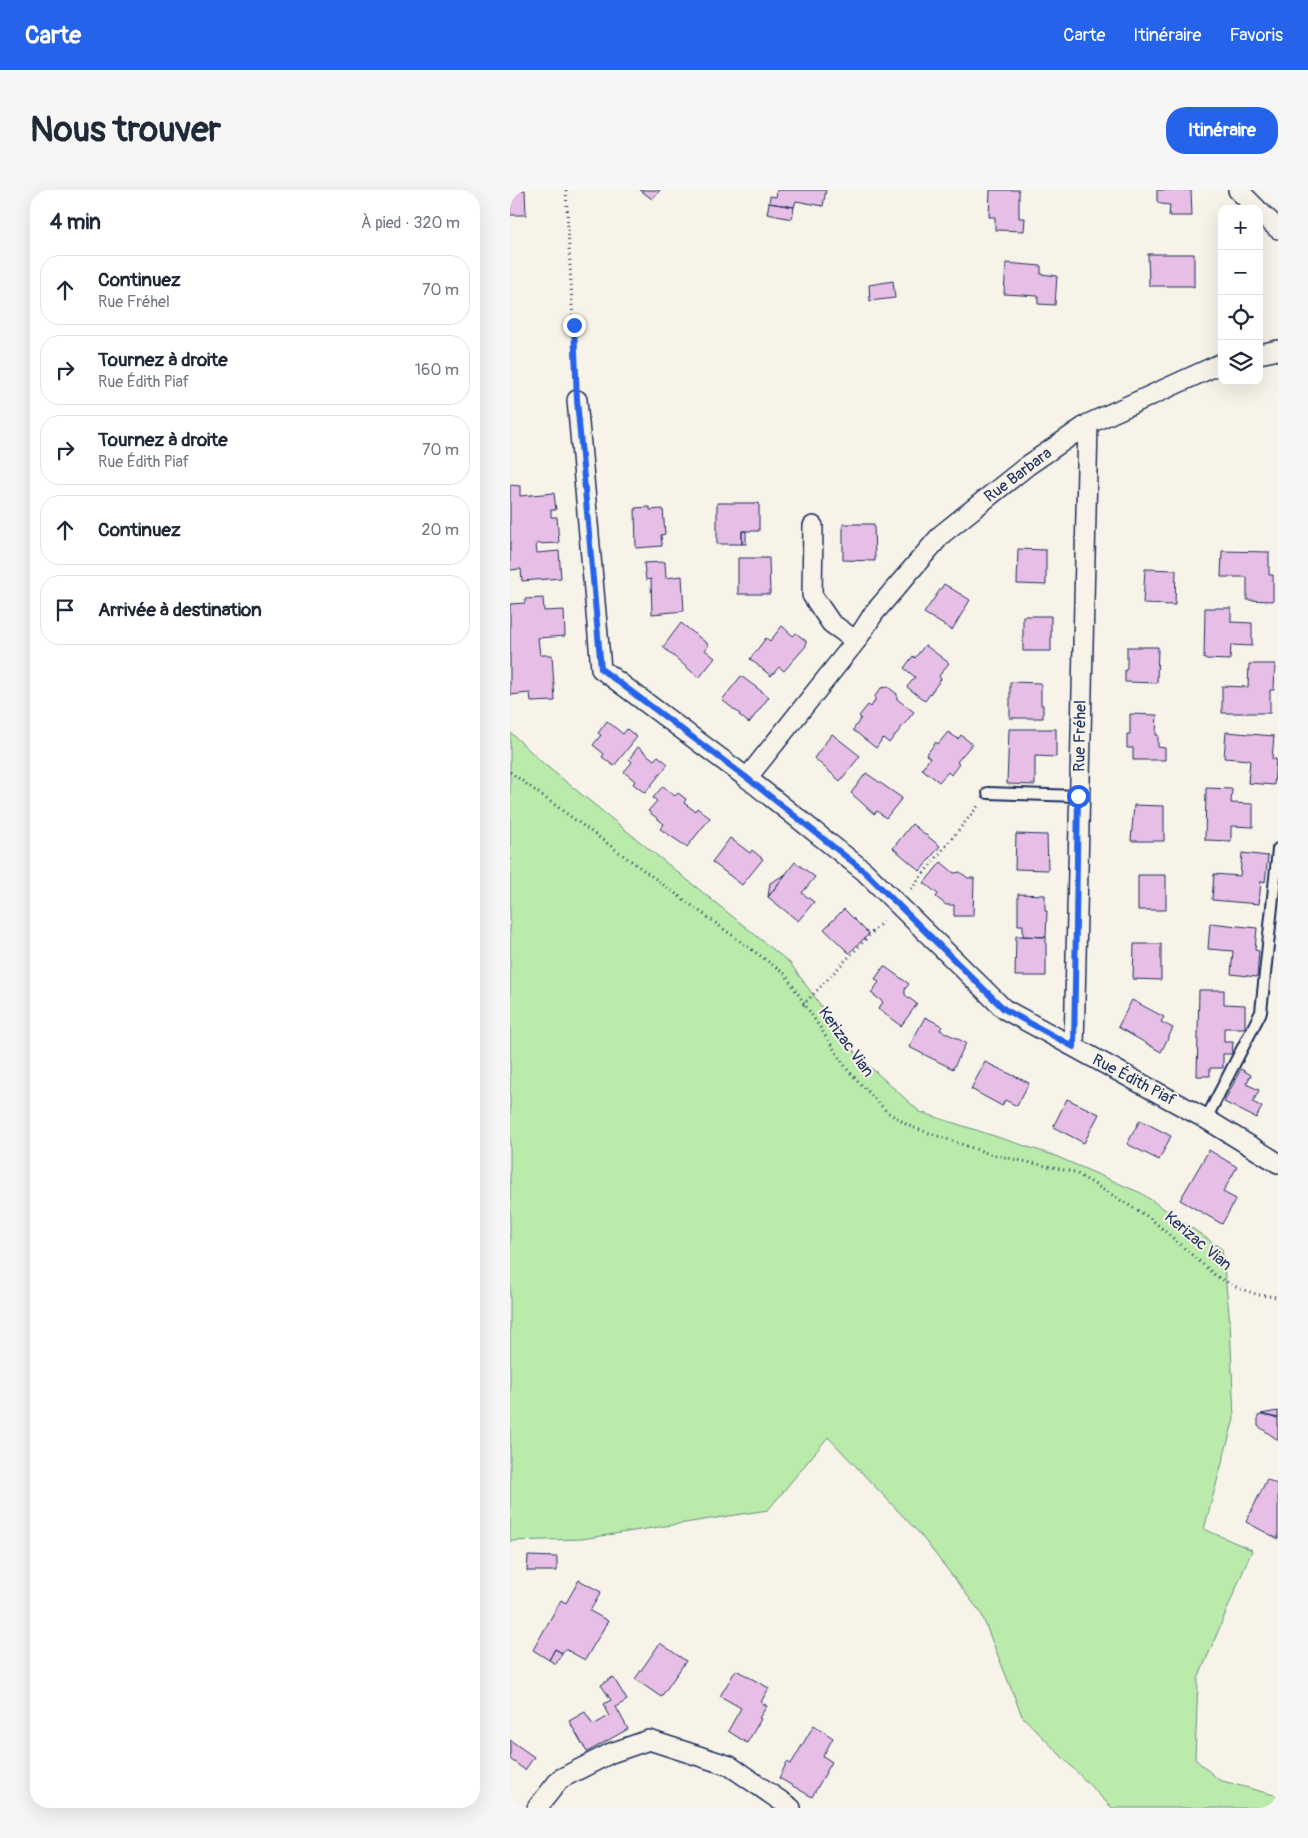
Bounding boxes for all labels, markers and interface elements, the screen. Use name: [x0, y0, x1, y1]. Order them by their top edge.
text: Carte: [25, 21, 81, 50]
text: Carte: [1063, 24, 1105, 47]
text: Itinéraire: [1133, 24, 1201, 47]
text: Favoris: [1229, 24, 1283, 47]
button: Itinéraire: [1166, 107, 1278, 154]
text: Nous trouver: [30, 108, 221, 152]
map controls: [1218, 205, 1263, 385]
button: +: [1218, 205, 1263, 250]
text: 4 min: [50, 209, 101, 236]
text: À pied · 320 m: [361, 213, 460, 233]
button: −: [1218, 250, 1263, 295]
text: Continuez: [98, 268, 181, 292]
icon: ahead: [51, 276, 79, 304]
text: 70 m: [422, 280, 459, 300]
text: Rue Fréhel: [98, 292, 170, 312]
button: locate: [1218, 295, 1263, 340]
route end: [563, 314, 586, 337]
button: layers: [1218, 340, 1263, 385]
text: Tournez à droite: [98, 348, 228, 372]
icon: right: [51, 356, 79, 384]
text: 160 m: [415, 360, 459, 380]
text: Rue Édith Piaf: [98, 372, 189, 392]
text: Tournez à droite: [98, 428, 228, 452]
icon: right: [51, 436, 79, 464]
text: 70 m: [422, 440, 459, 460]
street label: Rue Barbara: [980, 443, 1056, 507]
text: Rue Édith Piaf: [98, 452, 189, 472]
icon: ahead: [51, 516, 79, 544]
text: Continuez: [98, 518, 181, 542]
text: 20 m: [421, 520, 459, 540]
icon: arrive: [51, 596, 79, 624]
text: Arrivée à destination: [98, 598, 262, 622]
street label: Rue Fréhel: [1069, 700, 1091, 772]
route start: [1067, 785, 1090, 808]
street label: Kerizac Vian: [814, 1003, 878, 1081]
street label: Rue Édith Piaf: [1089, 1050, 1179, 1111]
street label: Kerizac Vian: [1160, 1207, 1236, 1275]

